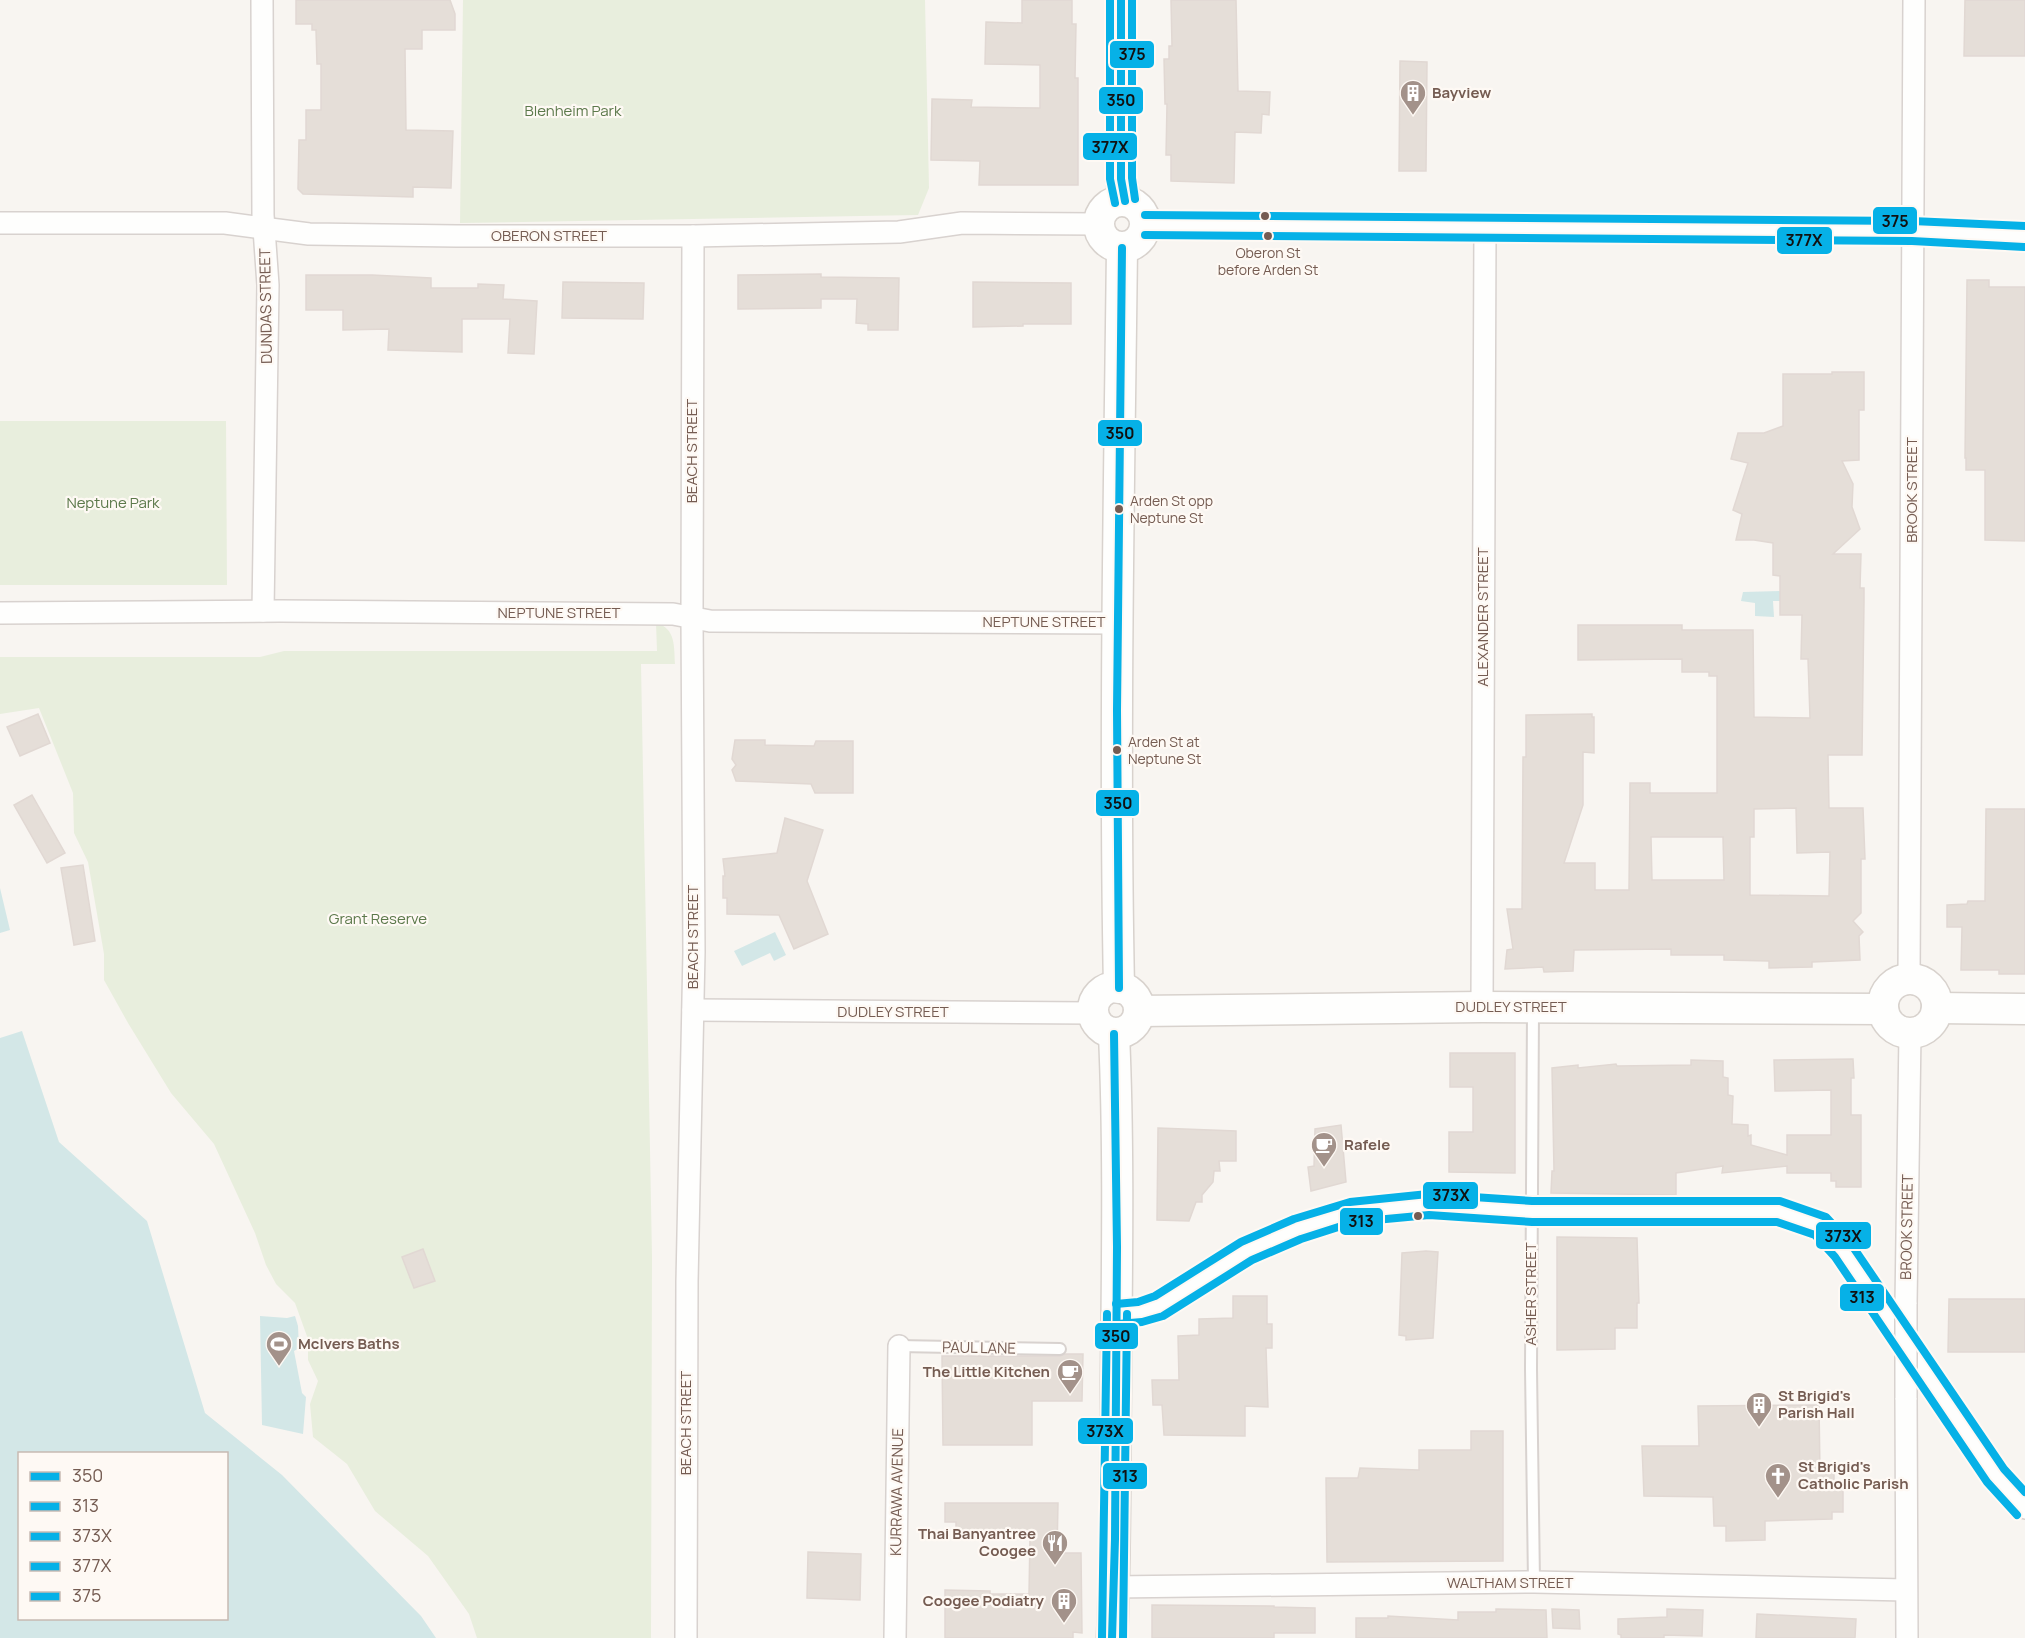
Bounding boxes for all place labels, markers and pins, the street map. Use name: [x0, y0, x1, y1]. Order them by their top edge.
building icon: Bayview: [1398, 78, 1428, 116]
place label: Bayview: [1432, 82, 1491, 103]
unlabelled marker: [1259, 210, 1271, 222]
marker: Oberon St before Arden St: [1262, 230, 1274, 242]
place label: Oberon St before Arden St: [1218, 243, 1319, 279]
place label: Arden St opp Neptune St: [1130, 491, 1213, 527]
marker: Arden St opp Neptune St: [1113, 503, 1125, 515]
place label: Arden St at Neptune St: [1128, 732, 1202, 768]
marker: Arden St at Neptune St: [1111, 744, 1123, 756]
cafe icon: Rafele: [1309, 1130, 1339, 1168]
place label: Rafele: [1344, 1134, 1390, 1155]
unlabelled marker: [1412, 1210, 1424, 1222]
sports icon: McIvers Baths: [264, 1329, 294, 1367]
place label: McIvers Baths: [298, 1333, 400, 1354]
cafe icon: The Little Kitchen: [1055, 1357, 1085, 1395]
place label: The Little Kitchen: [923, 1361, 1050, 1382]
place label: St Brigid's Parish Hall: [1778, 1385, 1855, 1423]
building icon: St Brigid's Parish Hall: [1744, 1390, 1774, 1428]
place label: St Brigid's Catholic Parish: [1798, 1456, 1909, 1494]
church icon: St Brigid's Catholic Parish: [1763, 1461, 1793, 1499]
place label: Thai Banyantree Coogee: [918, 1523, 1036, 1561]
restaurant icon: Thai Banyantree Coogee: [1040, 1528, 1070, 1566]
building icon: Coogee Podiatry: [1049, 1586, 1079, 1624]
place label: Coogee Podiatry: [923, 1590, 1045, 1611]

